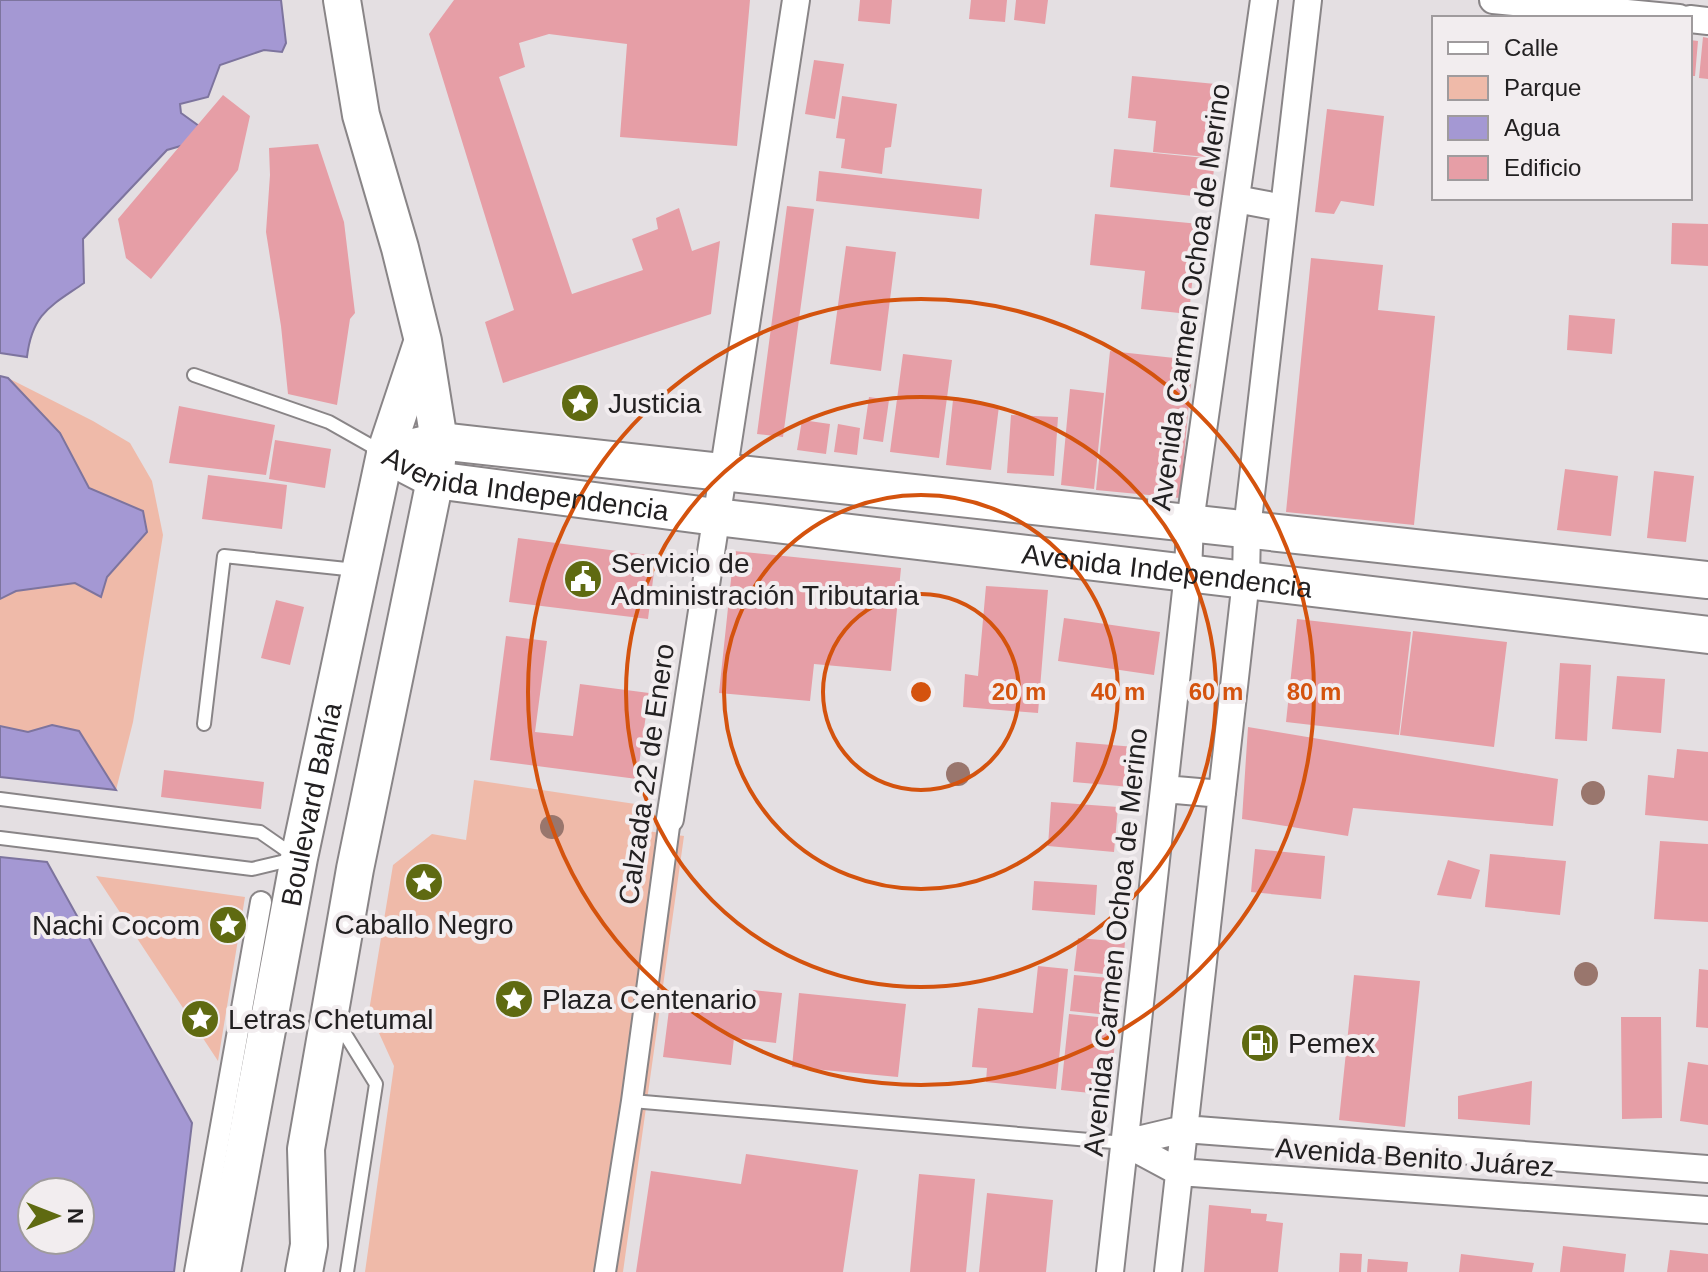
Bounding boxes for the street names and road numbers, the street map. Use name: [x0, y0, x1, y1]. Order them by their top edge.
street label: Avenida Carmen Ochoa de Merino: [1145, 82, 1236, 512]
street label: Avenida Independencia: [377, 441, 671, 527]
street label: Avenida Independencia: [1020, 538, 1314, 604]
street label: Calzada 22 de Enero: [613, 642, 680, 906]
street label: Boulevard Bahía: [275, 699, 348, 909]
street label: Avenida Carmen Ochoa de Merino: [1078, 726, 1153, 1158]
street label: Avenida Benito Juárez: [1274, 1132, 1556, 1183]

